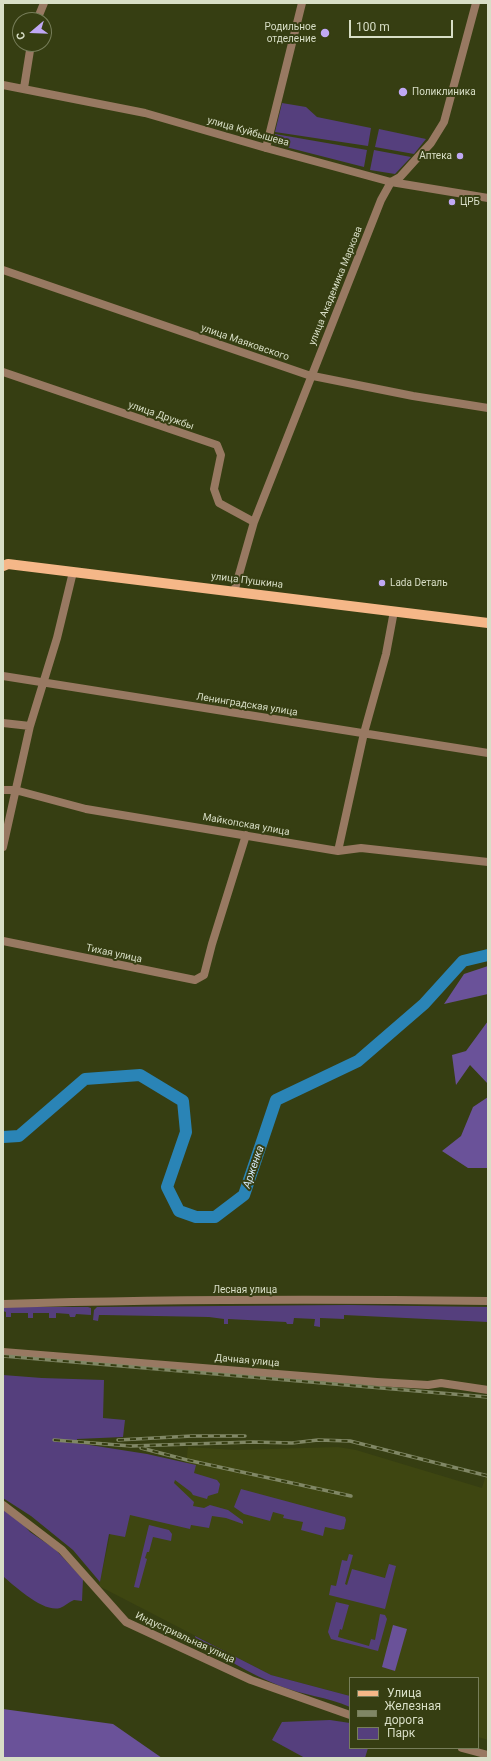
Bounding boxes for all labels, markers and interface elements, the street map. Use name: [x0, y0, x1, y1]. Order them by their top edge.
north arrow: [12, 12, 52, 52]
scale bar: [351, 12, 455, 38]
text: 100 m: [356, 20, 390, 34]
place label: Родильное отделение: [265, 21, 316, 44]
marker: Родильное отделение: [319, 27, 331, 39]
text: С: [14, 30, 28, 41]
marker: Поликлиника: [397, 86, 409, 98]
place label: Поликлиника: [412, 86, 476, 98]
street label: улица Куйбышева: [206, 115, 290, 149]
place label: Аптека: [419, 150, 452, 162]
marker: Аптека: [455, 151, 465, 161]
place label: ЦРБ: [460, 196, 480, 208]
marker: ЦРБ: [447, 197, 457, 207]
street label: улица Академика Маркова: [307, 225, 365, 347]
street label: улица Маяковского: [199, 322, 291, 364]
street label: улица Дружбы: [127, 399, 195, 433]
street label: улица Пушкина: [210, 571, 284, 591]
place label: Lada Dеталь: [390, 577, 448, 589]
marker: Lada Dеталь: [377, 578, 387, 588]
street label: Ленинградская улица: [195, 691, 299, 719]
street label: Майкопская улица: [202, 811, 290, 839]
street label: Тихая улица: [85, 942, 143, 966]
water label: Арженка: [241, 1144, 267, 1190]
street label: Лесная улица: [213, 1284, 277, 1296]
street label: Дачная улица: [214, 1352, 280, 1370]
street label: Индустриальная улица: [133, 1610, 237, 1666]
legend: [349, 1677, 479, 1749]
text: Улица: [387, 1686, 422, 1700]
text: Железная дорога: [385, 1699, 441, 1727]
text: Парк: [387, 1726, 415, 1740]

